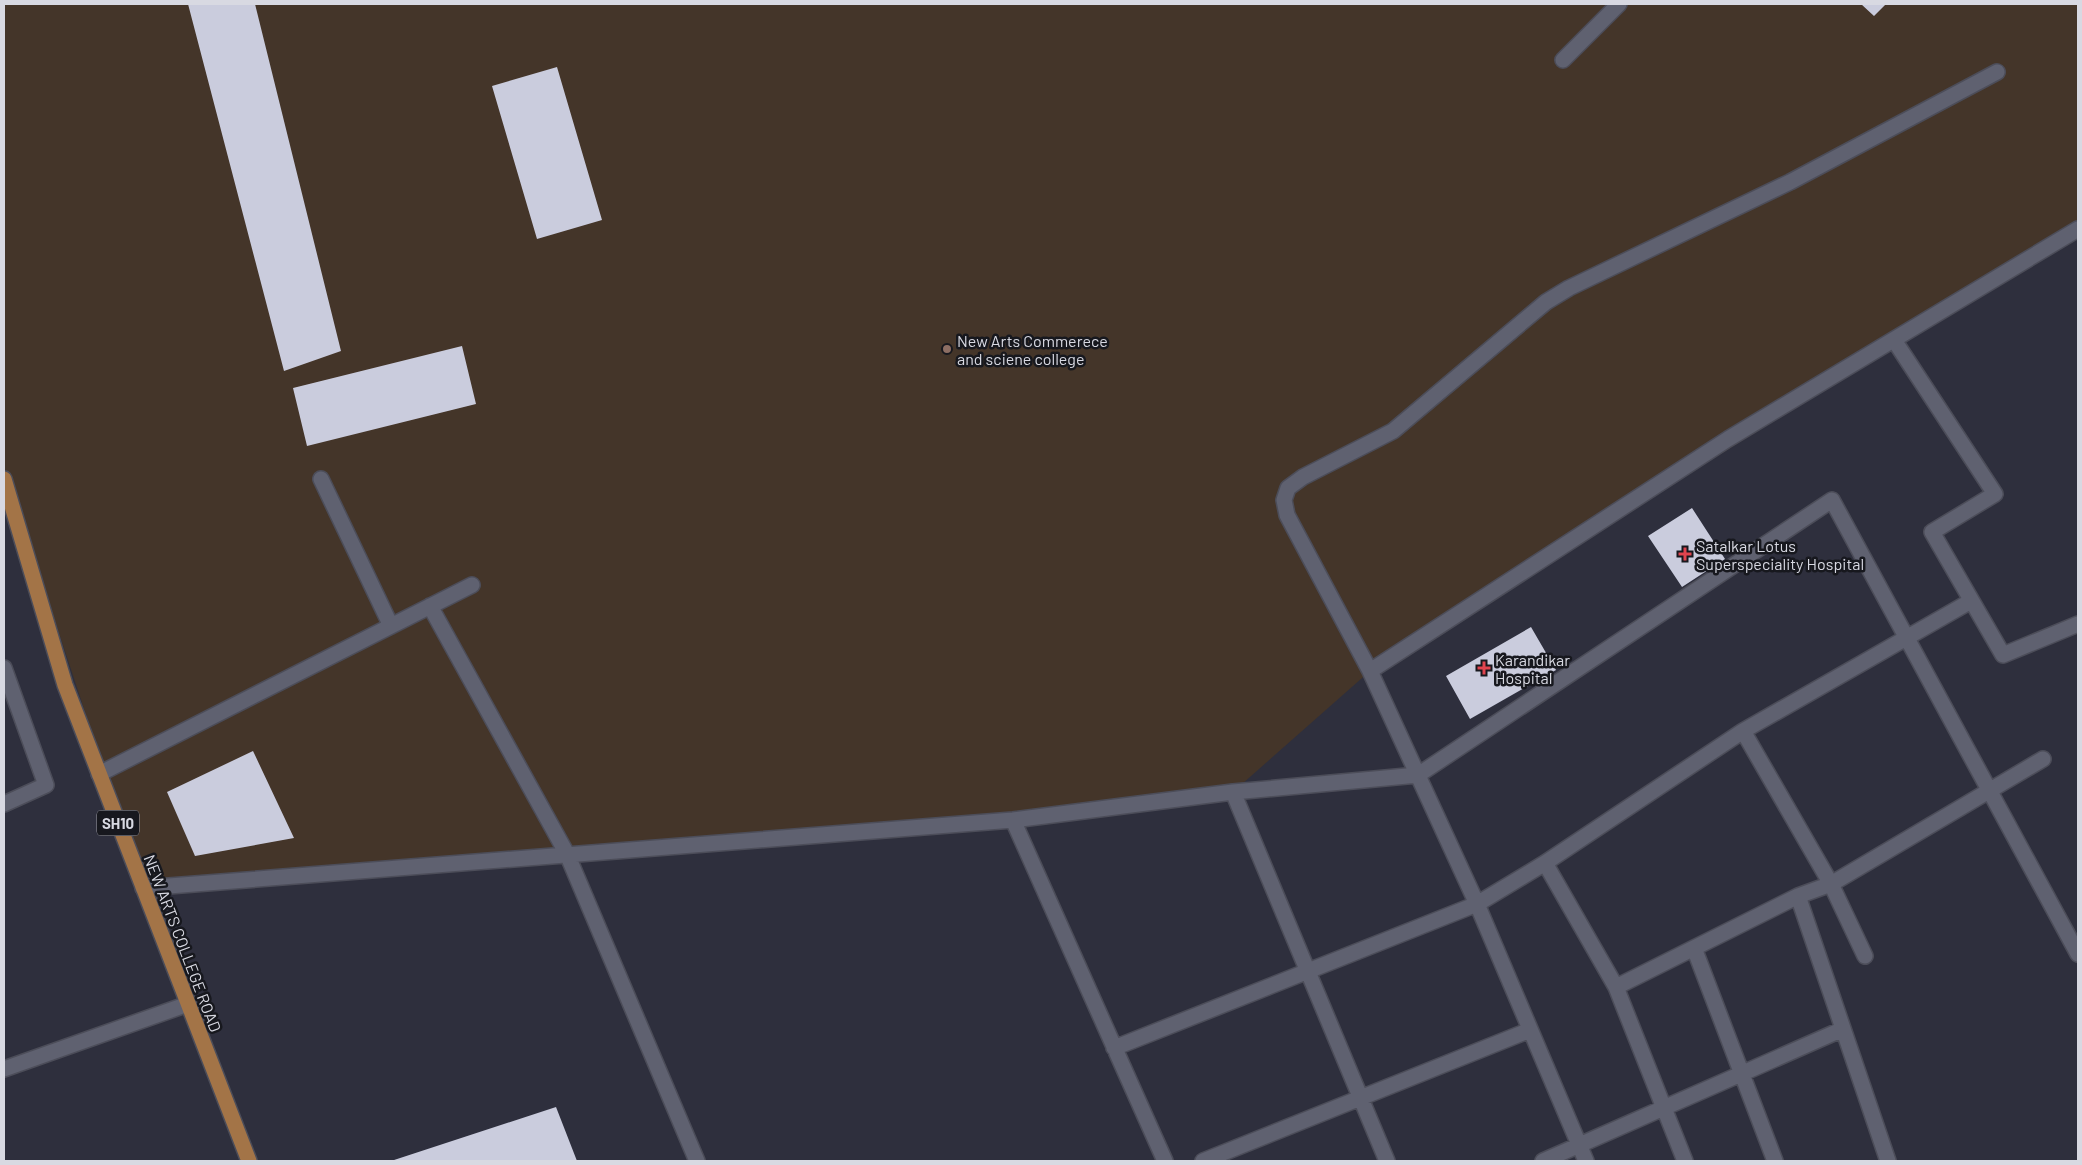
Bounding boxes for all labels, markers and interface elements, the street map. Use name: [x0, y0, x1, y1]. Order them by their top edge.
place label: New Arts Commerece and sciene college: [957, 331, 1108, 368]
marker: New Arts Commerece and sciene college: [941, 343, 953, 355]
place label: Satalkar Lotus Superspeciality Hospital: [1696, 536, 1864, 573]
marker: Satalkar Lotus Superspeciality Hospital: [1678, 547, 1692, 561]
place label: Karandikar Hospital: [1495, 650, 1570, 687]
marker: Karandikar Hospital: [1477, 661, 1491, 675]
road number: SH10: [97, 810, 139, 836]
street label: NEW ARTS COLLEGE ROAD: [140, 852, 226, 1034]

